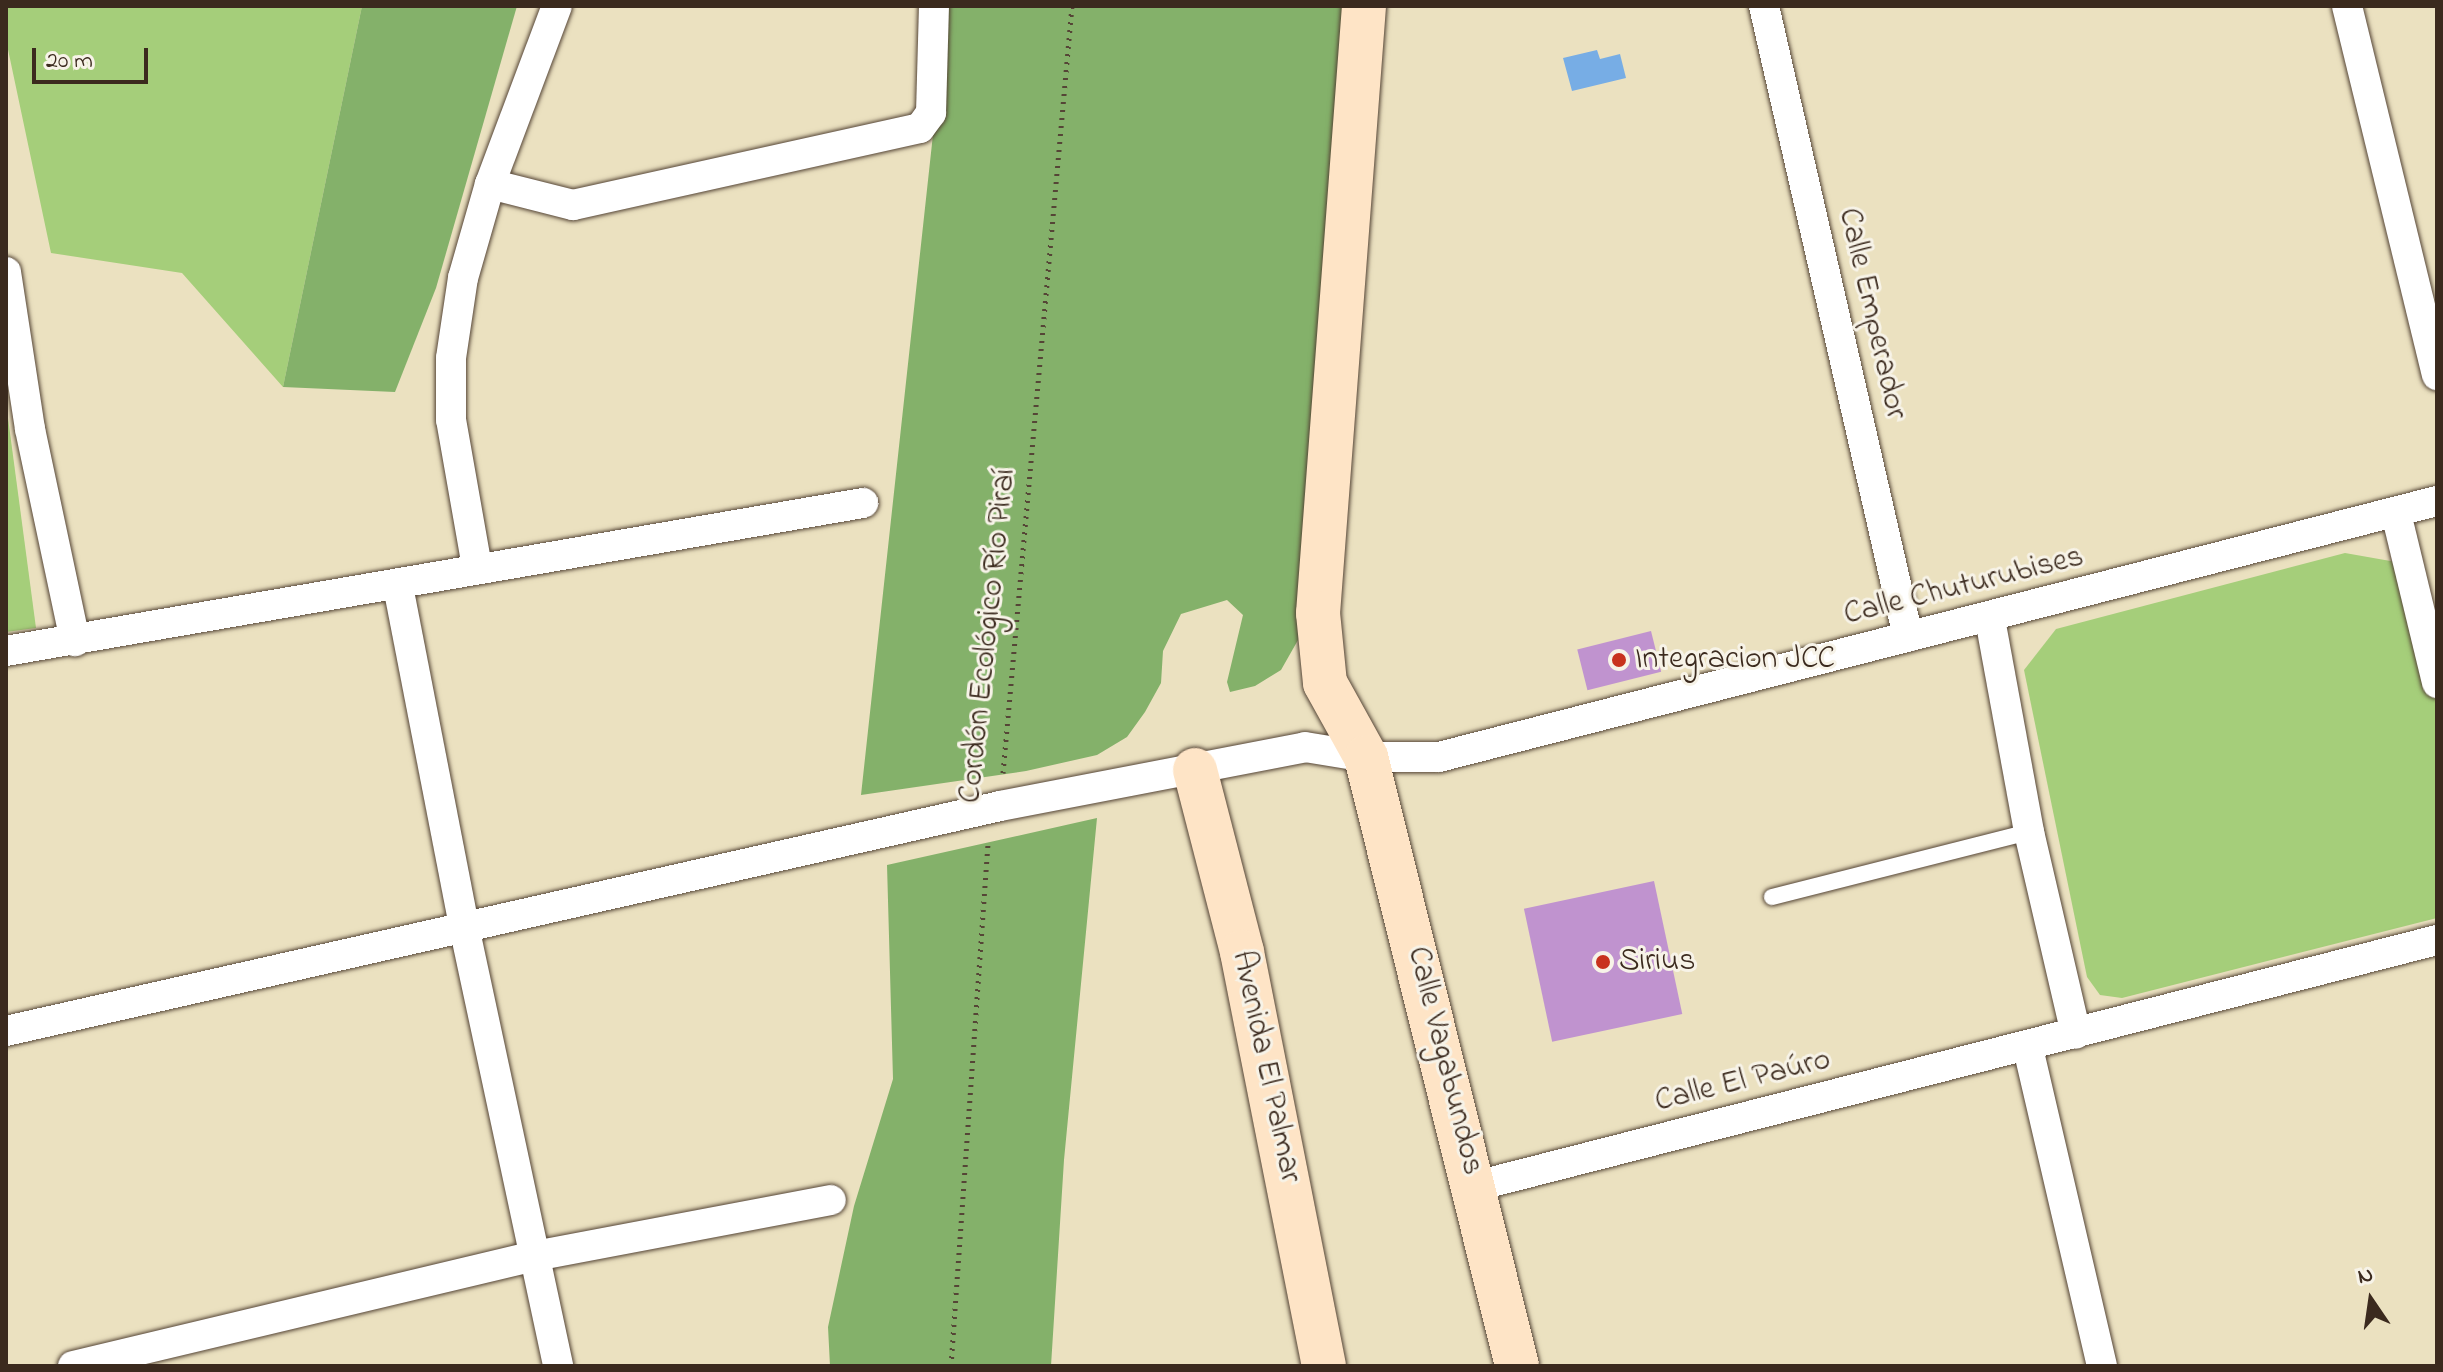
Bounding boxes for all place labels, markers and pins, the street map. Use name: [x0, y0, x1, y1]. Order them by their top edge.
place label: Integracion JCC: [1635, 641, 1835, 679]
marker: Integracion JCC: [1610, 651, 1628, 669]
place label: Sirius: [1619, 943, 1695, 981]
marker: Sirius: [1594, 953, 1612, 971]

